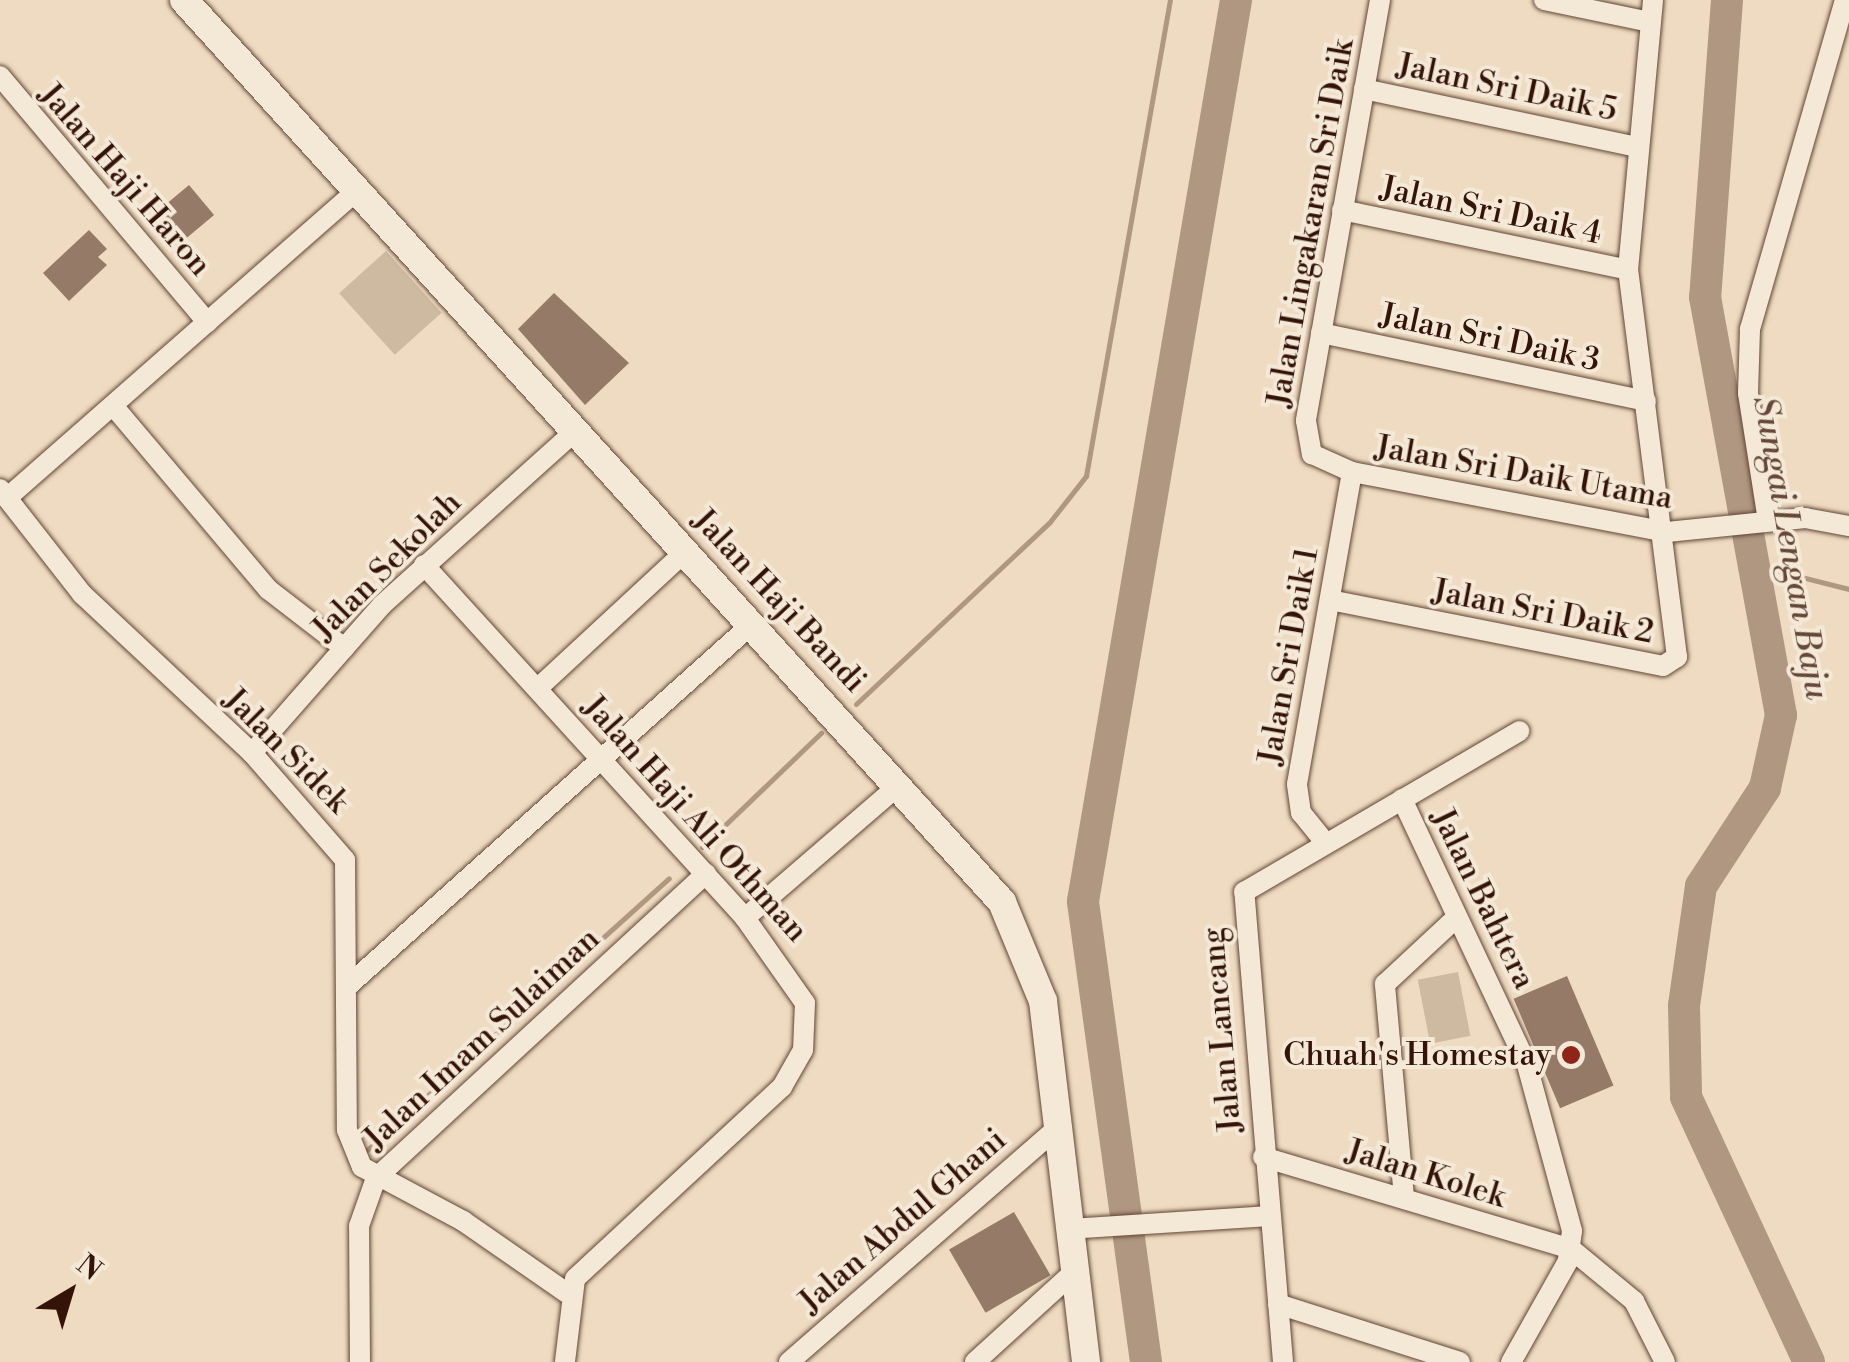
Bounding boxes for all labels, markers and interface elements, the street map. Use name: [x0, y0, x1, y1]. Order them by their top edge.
street label: Jalan Lingakaran Sri Daik: [1260, 36, 1362, 410]
street label: Jalan Sri Daik 5: [1394, 46, 1620, 130]
street label: Jalan Haji Haron: [31, 76, 219, 284]
street label: Jalan Sri Daik 4: [1377, 169, 1605, 253]
street label: Jalan Sri Daik 3: [1377, 296, 1603, 380]
water label: Sungai Lengan Baju: [1743, 393, 1837, 703]
street label: Jalan Sri Daik Utama: [1372, 428, 1676, 518]
street label: Jalan Sekolah: [305, 484, 469, 648]
street label: Jalan Haji Bandi: [684, 501, 874, 701]
street label: Jalan Sri Daik 1: [1251, 544, 1327, 768]
street label: Jalan Sri Daik 2: [1429, 572, 1657, 652]
street label: Jalan Sidek: [215, 680, 357, 822]
street label: Jalan Haji Ali Othman: [574, 688, 816, 950]
street label: Jalan Bahtera: [1423, 803, 1543, 995]
street label: Jalan Imam Sulaiman: [356, 920, 608, 1158]
street label: Jalan Lancang: [1194, 926, 1250, 1134]
place label: Chuah's Homestay: [1283, 1036, 1551, 1074]
marker: Chuah's Homestay: [1560, 1044, 1582, 1066]
street label: Jalan Abdul Ghani: [792, 1121, 1014, 1321]
street label: Jalan Kolek: [1342, 1132, 1510, 1216]
north arrow: [20, 1242, 120, 1342]
text: N: [69, 1247, 108, 1289]

